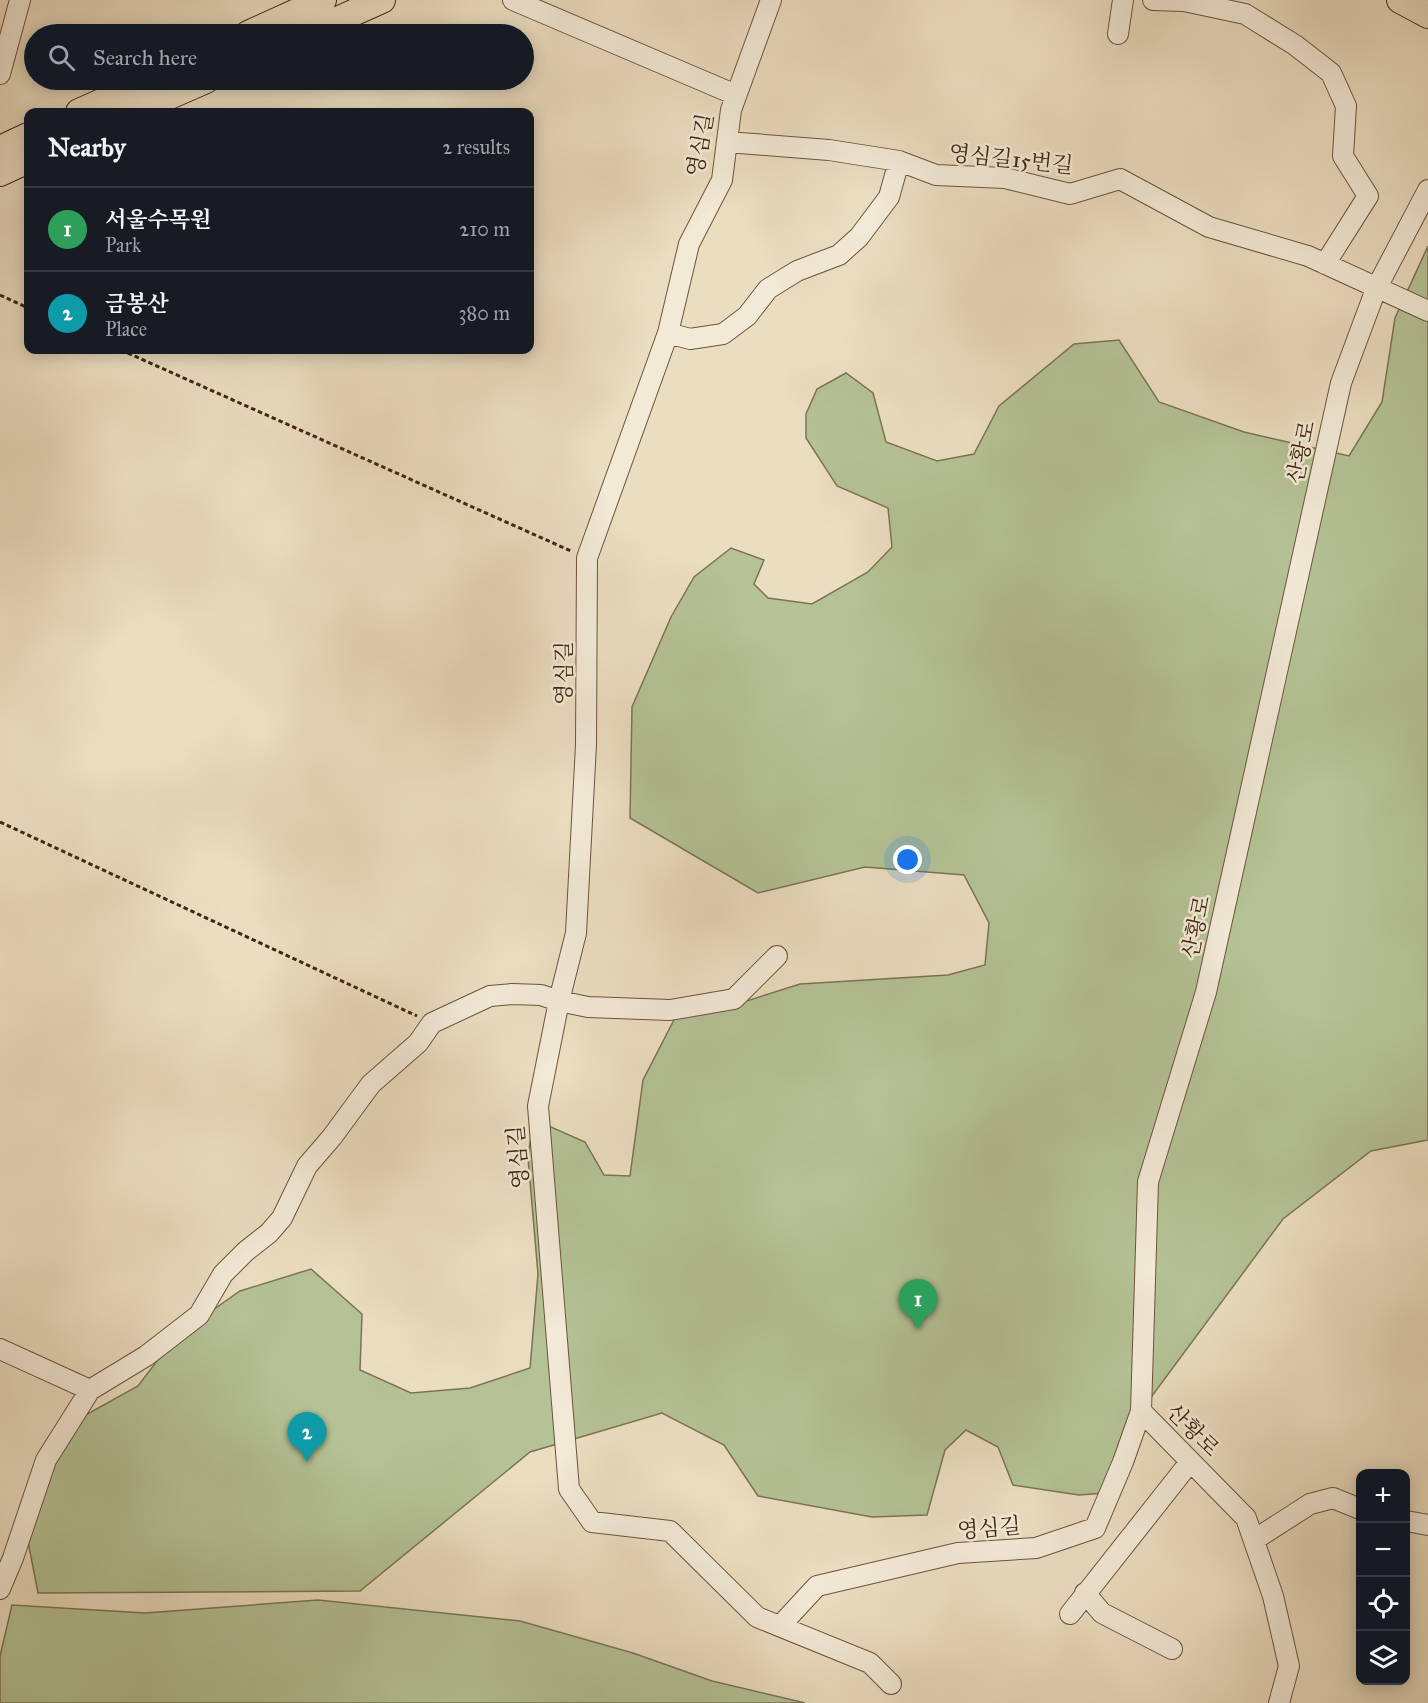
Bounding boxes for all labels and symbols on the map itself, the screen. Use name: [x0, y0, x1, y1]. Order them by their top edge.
street label: 영심길: [681, 111, 719, 179]
street label: 영심길15번길: [947, 139, 1075, 179]
street label: 산황로: [1281, 418, 1321, 486]
street label: 영심길: [550, 641, 577, 705]
your location: [893, 845, 922, 874]
street label: 산황로: [1176, 893, 1216, 961]
street label: 영심길: [502, 1124, 534, 1190]
pin: 1: [898, 1280, 938, 1329]
street label: 산황로: [1161, 1398, 1225, 1462]
pin: 2: [288, 1412, 326, 1462]
street label: 영심길: [956, 1512, 1022, 1544]

